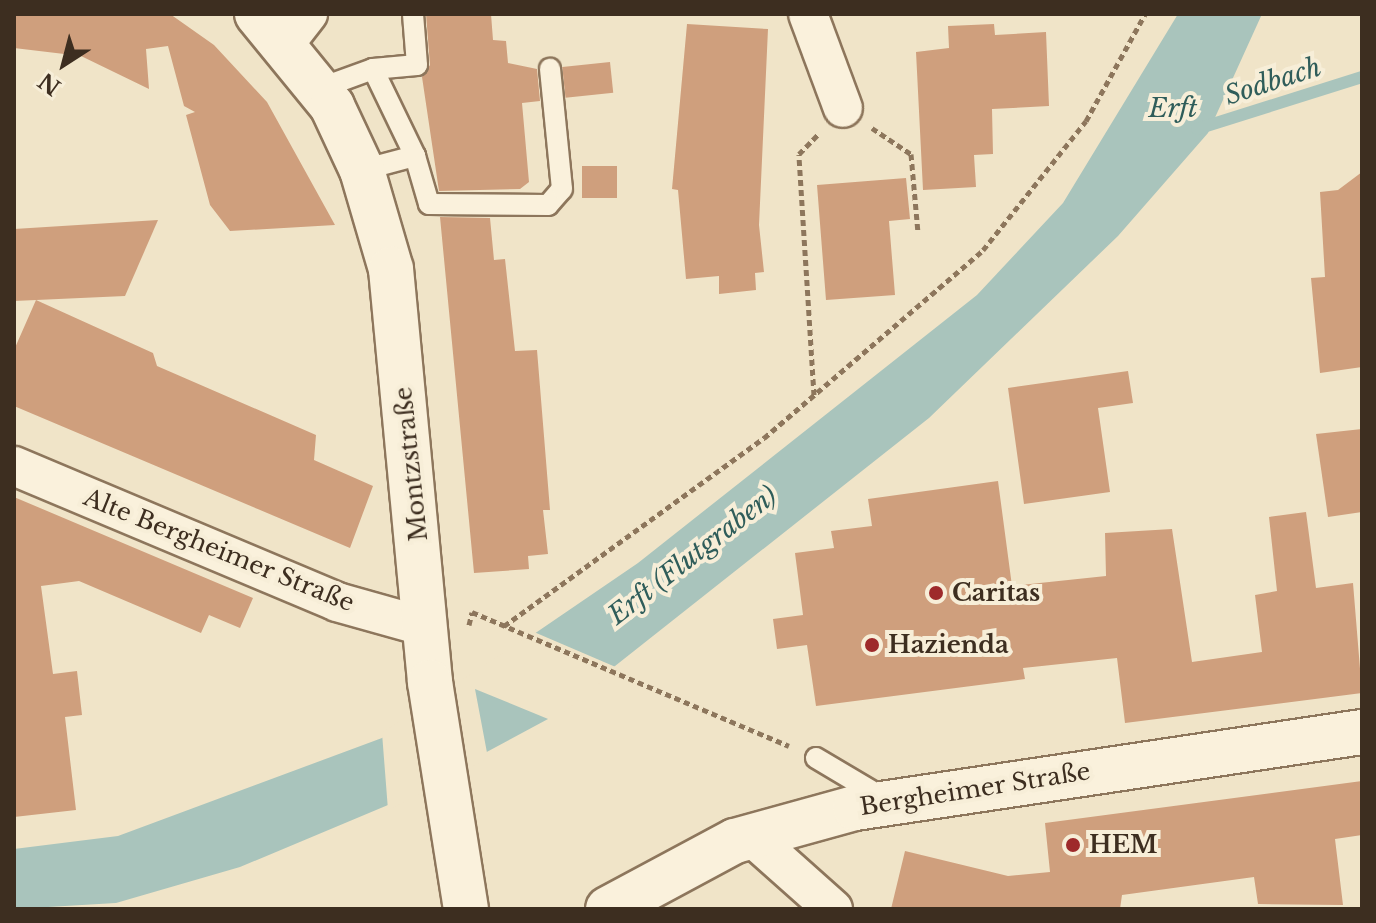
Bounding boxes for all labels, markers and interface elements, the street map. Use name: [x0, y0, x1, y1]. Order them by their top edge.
north arrow: [24, 24, 104, 104]
water label: Sodbach: [1221, 52, 1325, 112]
text: N: [33, 67, 66, 101]
water label: Erft: [1148, 93, 1198, 125]
street label: Montzstraße: [389, 385, 433, 543]
water label: Erft (Flutgraben): [602, 480, 784, 632]
street label: Alte Bergheimer Straße: [79, 482, 359, 618]
place label: Caritas: [952, 579, 1040, 607]
marker: Caritas: [927, 584, 945, 602]
place label: Hazienda: [888, 631, 1009, 659]
marker: Hazienda: [863, 636, 881, 654]
street label: Bergheimer Straße: [857, 757, 1093, 821]
place label: HEM: [1089, 831, 1157, 859]
marker: HEM: [1064, 836, 1082, 854]

